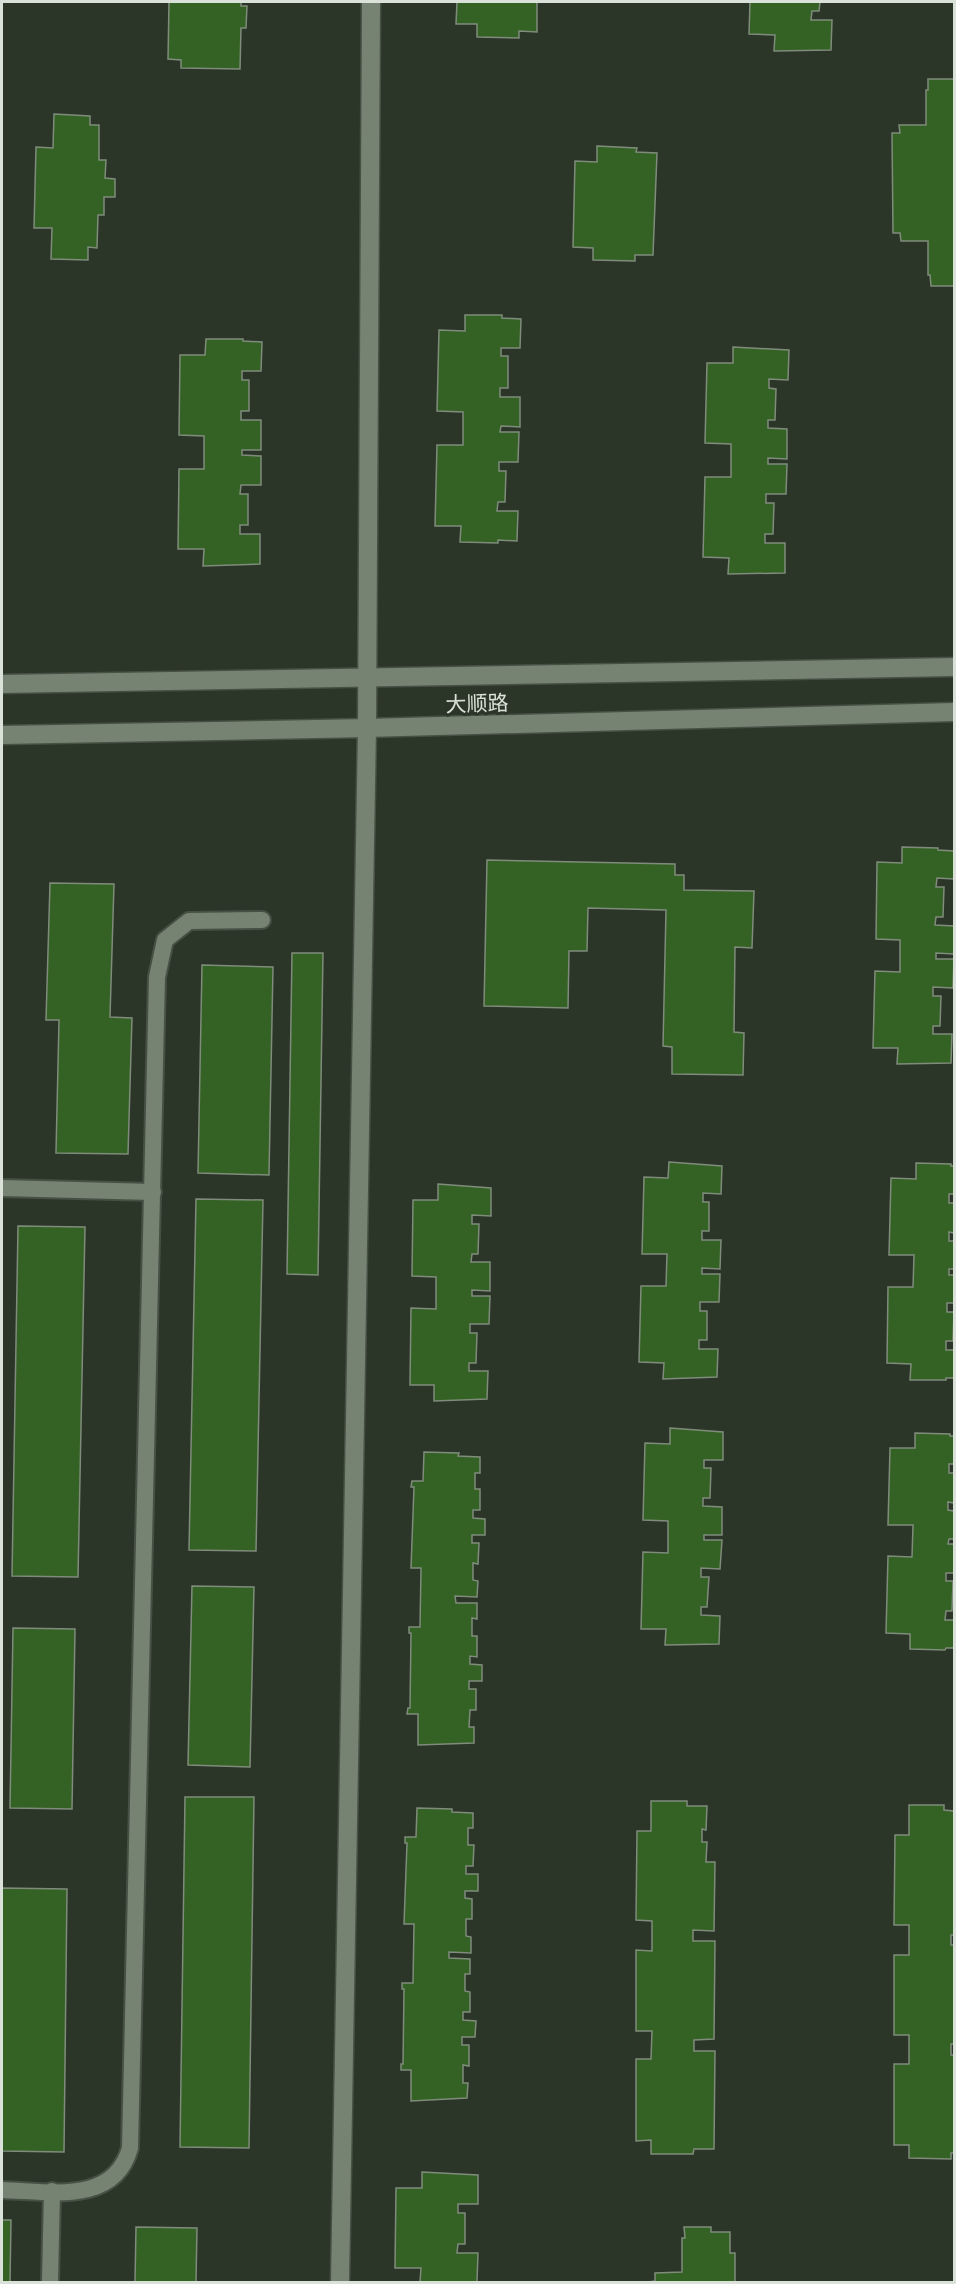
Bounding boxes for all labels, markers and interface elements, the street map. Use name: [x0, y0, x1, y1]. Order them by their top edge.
street label: 大顺路: [445, 686, 509, 720]

